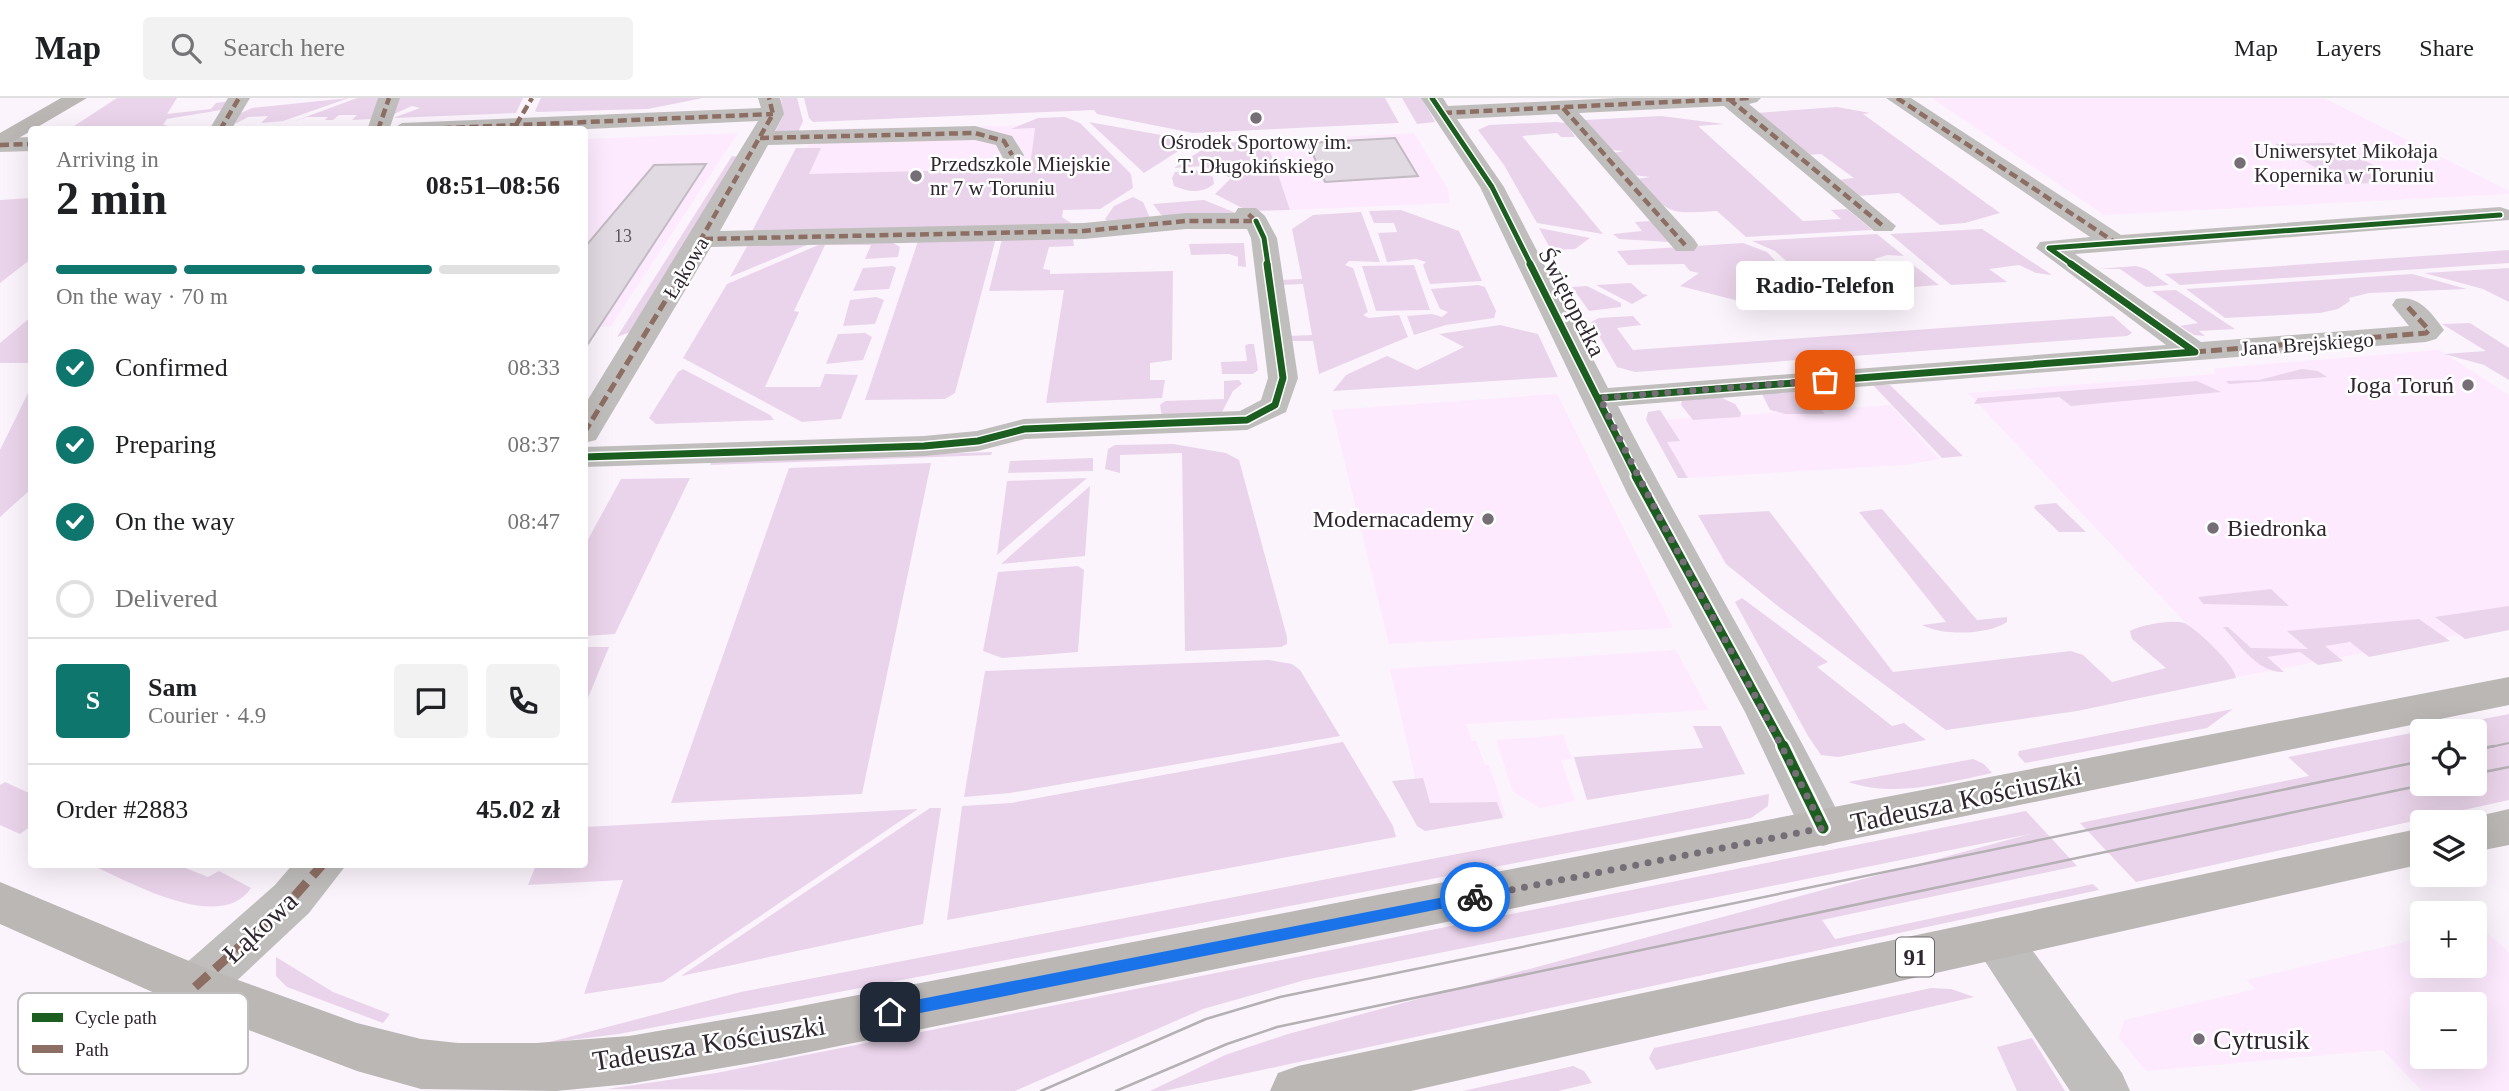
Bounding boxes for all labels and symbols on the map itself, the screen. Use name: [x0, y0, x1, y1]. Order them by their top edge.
marker: Ośrodek Sportowy im. T. Długokińskiego: [1248, 110, 1264, 126]
place label: Ośrodek Sportowy im. T. Długokińskiego: [1161, 130, 1351, 178]
place label: Uniwersytet Mikołaja Kopernika w Toruniu: [2254, 139, 2438, 187]
place label: Przedszkole Miejskie nr 7 w Toruniu: [930, 152, 1110, 200]
marker: Uniwersytet Mikołaja Kopernika w Toruniu: [2232, 155, 2248, 171]
marker: Przedszkole Miejskie nr 7 w Toruniu: [908, 168, 924, 184]
house number: 13: [614, 226, 632, 246]
street label: Łąkowa: [658, 232, 714, 303]
street label: Świętopełka: [1533, 243, 1611, 361]
callout: Radio-Telefon: [1736, 261, 1914, 310]
street label: Jana Brejskiego: [2240, 327, 2374, 361]
pin: [1795, 350, 1855, 410]
place label: Joga Toruń: [2347, 372, 2454, 398]
marker: Joga Toruń: [2460, 377, 2476, 393]
place label: Modernacademy: [1313, 506, 1474, 532]
marker: Modernacademy: [1480, 511, 1496, 527]
place label: Biedronka: [2227, 515, 2327, 541]
marker: Biedronka: [2205, 520, 2221, 536]
street label: Tadeusza Kościuszki: [1848, 759, 2084, 839]
courier: [1440, 862, 1510, 932]
street label: Łąkowa: [216, 885, 304, 969]
road number: 91: [1896, 937, 1934, 976]
pin: [860, 982, 920, 1042]
legend: [18, 993, 248, 1074]
text: Cycle path: [75, 1007, 157, 1028]
street label: Tadeusza Kościuszki: [590, 1009, 828, 1077]
place label: Cytrusik: [2213, 1024, 2309, 1055]
marker: Cytrusik: [2191, 1031, 2207, 1047]
text: Path: [75, 1039, 109, 1060]

